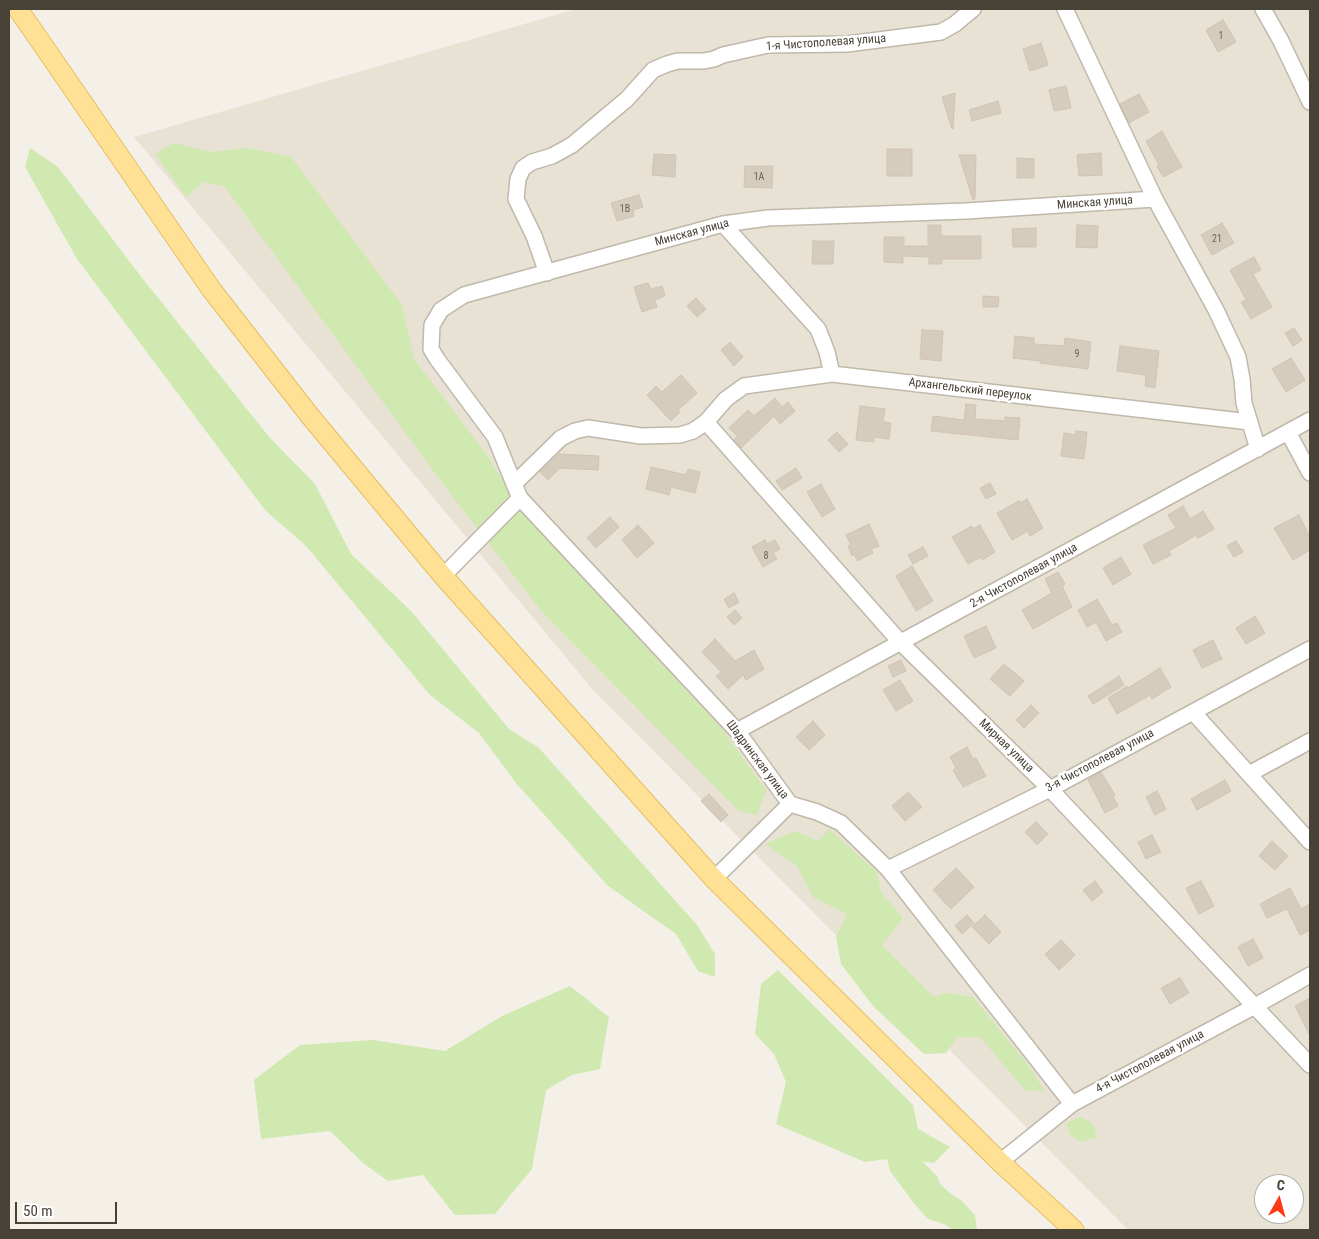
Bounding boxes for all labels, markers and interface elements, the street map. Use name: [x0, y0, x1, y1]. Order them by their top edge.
house number: 1: [1219, 30, 1223, 42]
street label: 1-я Чистополевая улица: [765, 32, 887, 54]
house number: 1А: [754, 171, 764, 183]
street label: Минская улица: [1057, 193, 1133, 213]
house number: 1В: [620, 203, 630, 215]
street label: Минская улица: [653, 216, 731, 250]
house number: 21: [1212, 233, 1222, 245]
house number: 9: [1075, 348, 1079, 360]
street label: Архангельский переулок: [908, 375, 1032, 405]
street label: 2-я Чистополевая улица: [968, 541, 1080, 611]
house number: 8: [764, 550, 768, 562]
street label: Мирная улица: [976, 716, 1036, 776]
street label: Шадринская улица: [723, 718, 791, 802]
street label: 3-я Чистополевая улица: [1043, 726, 1157, 796]
street label: 4-я Чистополевая улица: [1093, 1027, 1207, 1097]
north arrow: [1254, 1174, 1304, 1224]
text: С: [1276, 1177, 1286, 1194]
scale bar: [18, 1192, 120, 1224]
text: 50 m: [23, 1202, 53, 1220]

